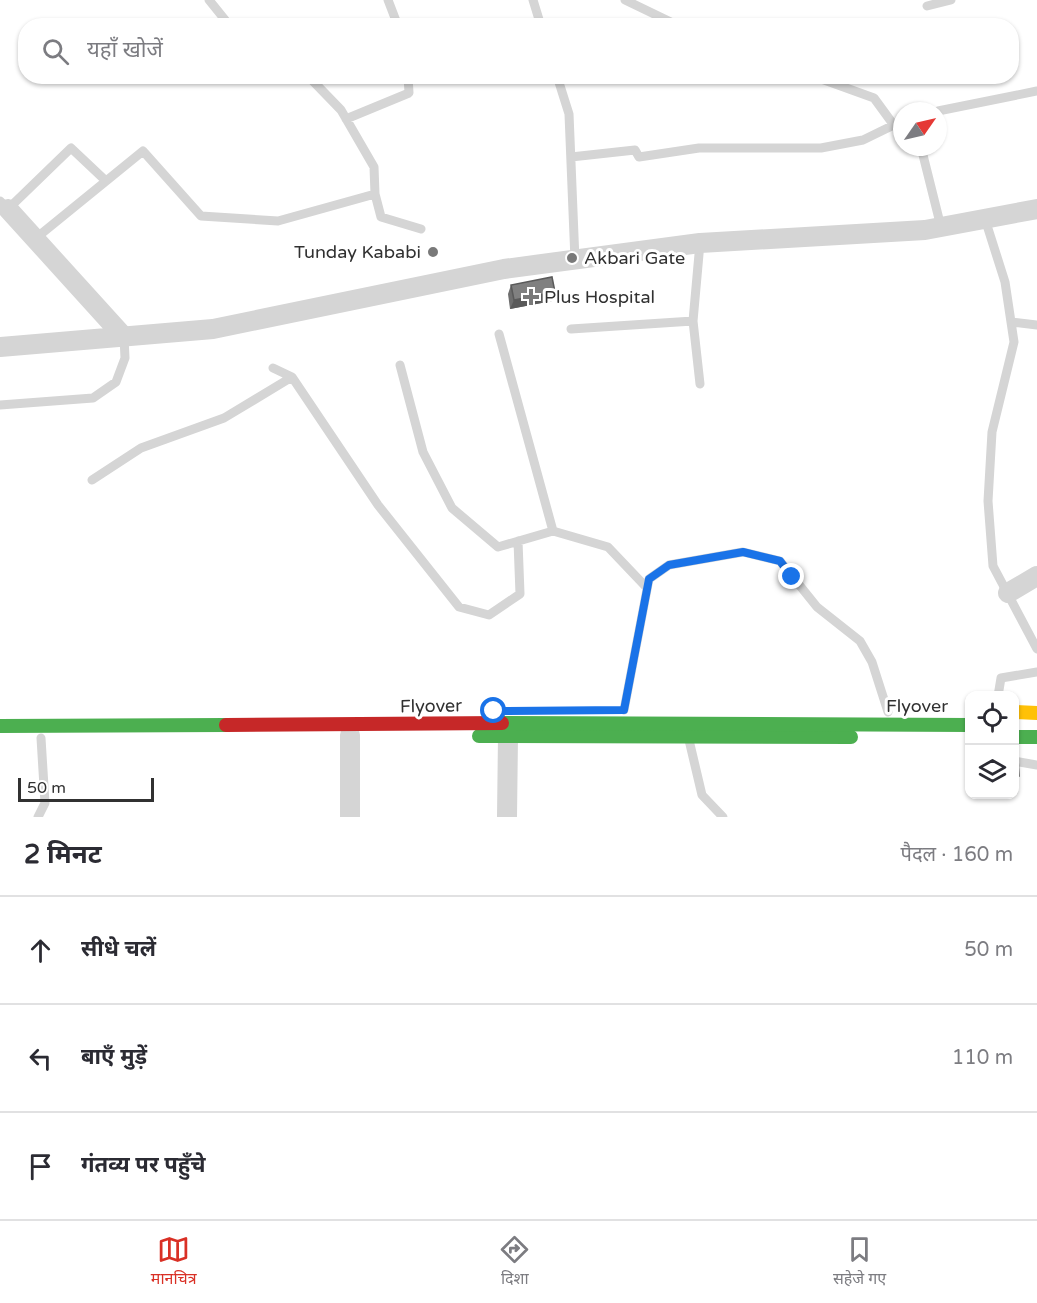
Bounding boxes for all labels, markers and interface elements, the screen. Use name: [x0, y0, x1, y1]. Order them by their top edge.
search box: [18, 18, 1019, 84]
icon: search: [39, 35, 72, 68]
text: यहाँ खोजें: [87, 37, 163, 63]
north arrow: [893, 102, 947, 156]
place label: Tunday Kababi: [294, 241, 421, 263]
marker: Tunday Kababi: [426, 245, 440, 259]
place label: Akbari Gate: [584, 247, 685, 269]
marker: Akbari Gate: [565, 251, 579, 265]
place label: Plus Hospital: [544, 286, 655, 308]
marker: Plus Hospital: [522, 288, 540, 306]
route end: [778, 563, 804, 589]
map controls: [965, 691, 1019, 799]
button: locate: [965, 691, 1019, 745]
street label: Flyover: [400, 694, 462, 718]
street label: Flyover: [886, 695, 948, 717]
route start: [480, 697, 506, 723]
button: layers: [965, 745, 1019, 799]
scale bar: [18, 775, 154, 802]
text: 50 m: [27, 778, 66, 798]
text: 2 मिनट: [24, 839, 102, 870]
text: पैदल · 160 m: [901, 843, 1013, 867]
icon: ahead: [24, 934, 57, 967]
text: सीधे चलें: [81, 936, 156, 962]
text: 50 m: [964, 938, 1013, 962]
icon: left: [24, 1042, 57, 1075]
text: बाएँ मुड़ें: [81, 1044, 147, 1070]
text: 110 m: [952, 1046, 1013, 1070]
icon: arrive: [24, 1150, 57, 1183]
text: गंतव्य पर पहुँचे: [81, 1152, 206, 1178]
tab: मानचित्र: [151, 1233, 197, 1291]
tab: दिशा: [498, 1233, 531, 1291]
tab: सहेजे गए: [833, 1233, 886, 1291]

